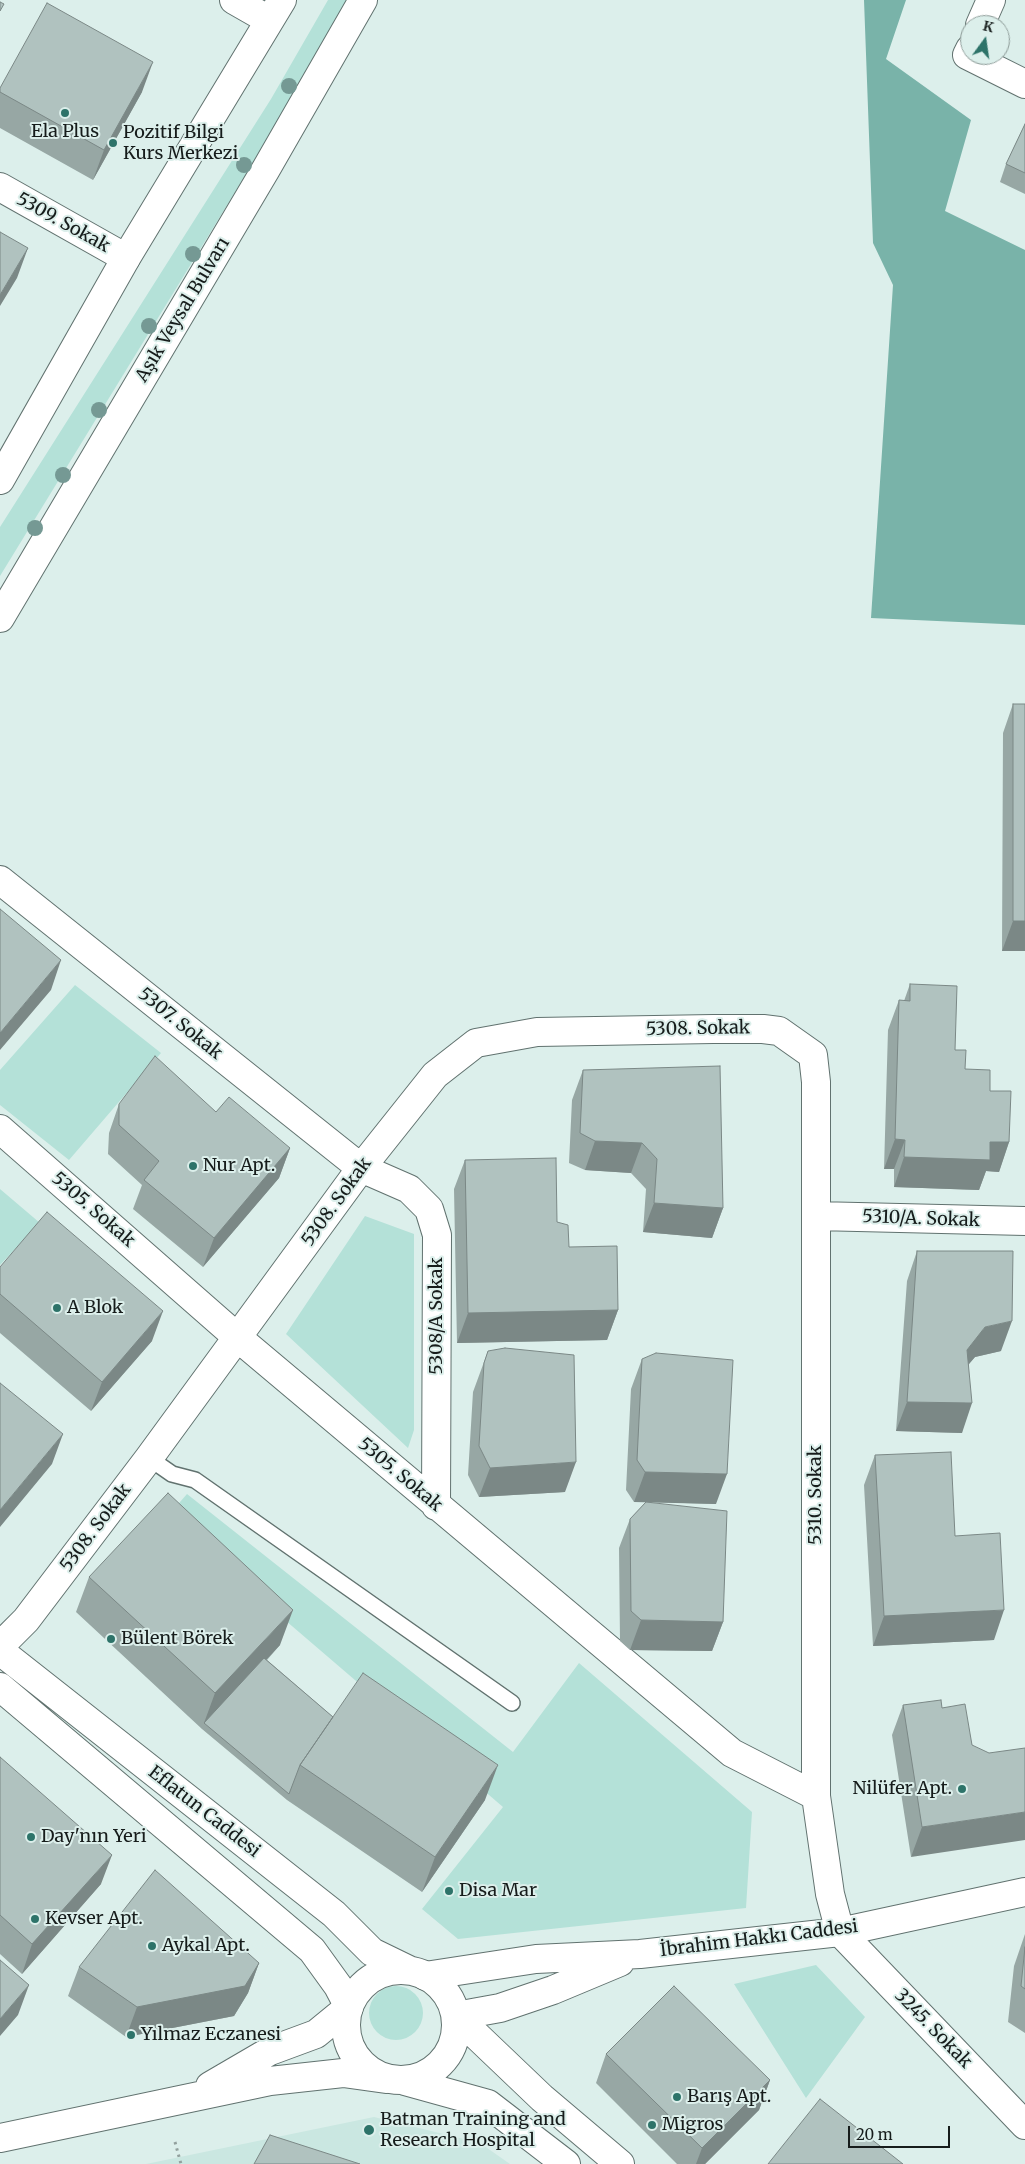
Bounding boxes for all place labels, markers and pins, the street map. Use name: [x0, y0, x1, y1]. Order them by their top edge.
marker: Ela Plus: [59, 107, 71, 119]
place label: Ela Plus: [31, 121, 99, 143]
place label: Pozitif Bilgi Kurs Merkezi: [123, 122, 238, 164]
marker: Pozitif Bilgi Kurs Merkezi: [107, 137, 119, 149]
place label: Nur Apt.: [203, 1155, 275, 1177]
marker: Nur Apt.: [187, 1160, 199, 1172]
place label: A Blok: [67, 1297, 123, 1319]
marker: A Blok: [51, 1302, 63, 1314]
place label: Bülent Börek: [121, 1628, 233, 1650]
marker: Bülent Börek: [105, 1633, 117, 1645]
place label: Nilüfer Apt.: [852, 1778, 952, 1800]
marker: Nilüfer Apt.: [956, 1783, 968, 1795]
place label: Day'nın Yeri: [41, 1826, 147, 1848]
marker: Day'nın Yeri: [25, 1831, 37, 1843]
place label: Disa Mar: [459, 1880, 537, 1902]
marker: Disa Mar: [443, 1885, 455, 1897]
place label: Kevser Apt.: [45, 1908, 143, 1930]
marker: Kevser Apt.: [29, 1913, 41, 1925]
place label: Aykal Apt.: [162, 1935, 250, 1957]
marker: Aykal Apt.: [146, 1940, 158, 1952]
place label: Yılmaz Eczanesi: [141, 2024, 281, 2046]
marker: Yılmaz Eczanesi: [125, 2029, 137, 2041]
place label: Barış Apt.: [687, 2086, 771, 2108]
marker: Barış Apt.: [671, 2091, 683, 2103]
place label: Batman Training and Research Hospital: [380, 2109, 566, 2152]
place label: Migros: [662, 2114, 723, 2136]
marker: Migros: [646, 2119, 658, 2131]
marker: Batman Training and Research Hospital: [362, 2123, 376, 2137]

